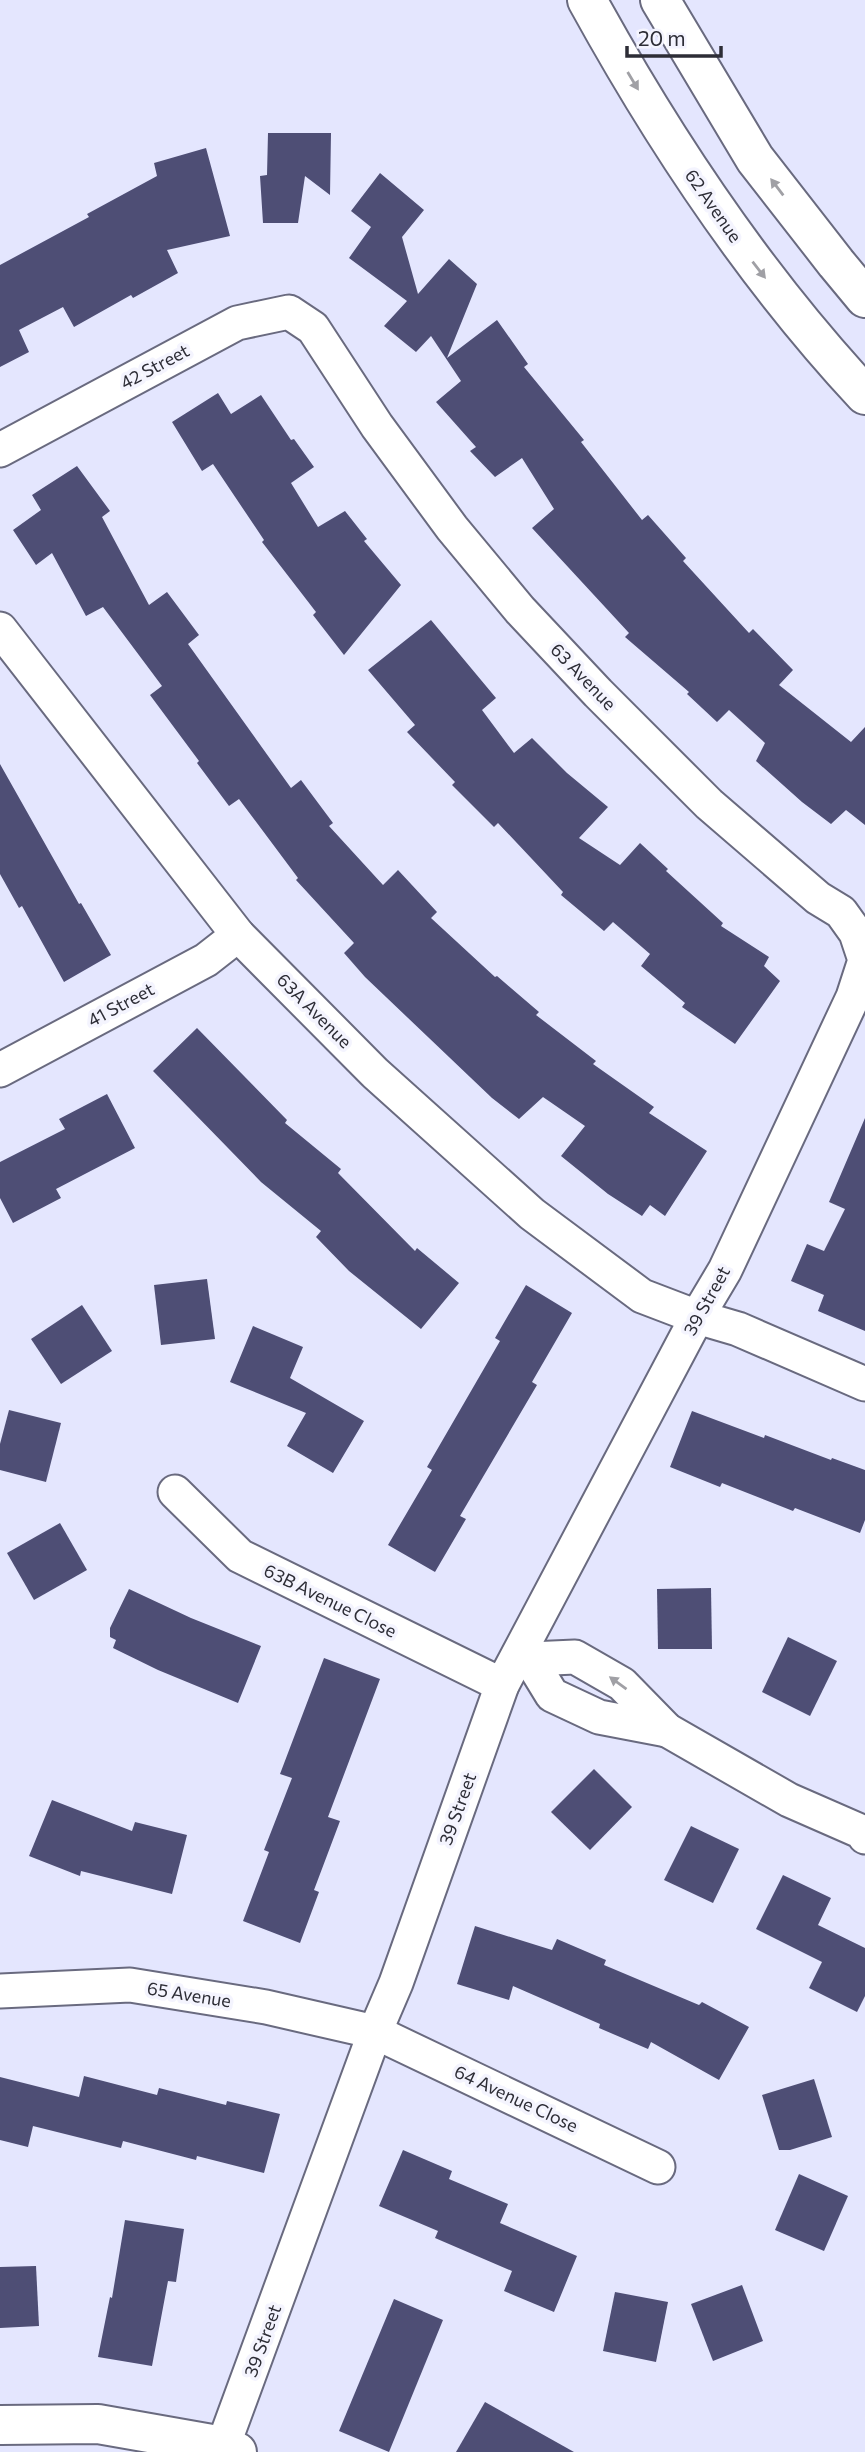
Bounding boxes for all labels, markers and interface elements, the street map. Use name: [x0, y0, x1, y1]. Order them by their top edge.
scale bar: [627, 14, 722, 58]
text: 20 m: [638, 25, 686, 50]
one-way arrow: [627, 71, 639, 90]
street label: 62 Avenue: [681, 165, 747, 246]
one-way arrow: [770, 178, 784, 196]
one-way arrow: [751, 261, 766, 278]
street label: 42 Street: [116, 339, 193, 393]
street label: 63 Avenue: [546, 638, 621, 714]
street label: 63A Avenue: [273, 968, 357, 1052]
street label: 41 Street: [83, 977, 158, 1031]
street label: 39 Street: [678, 1262, 734, 1339]
street label: 63B Avenue Close: [261, 1558, 400, 1642]
one-way arrow: [609, 1676, 627, 1690]
street label: 39 Street: [434, 1769, 480, 1848]
street label: 65 Avenue: [146, 1977, 233, 2012]
street label: 64 Avenue Close: [451, 2060, 582, 2136]
street label: 39 Street: [239, 2301, 285, 2380]

